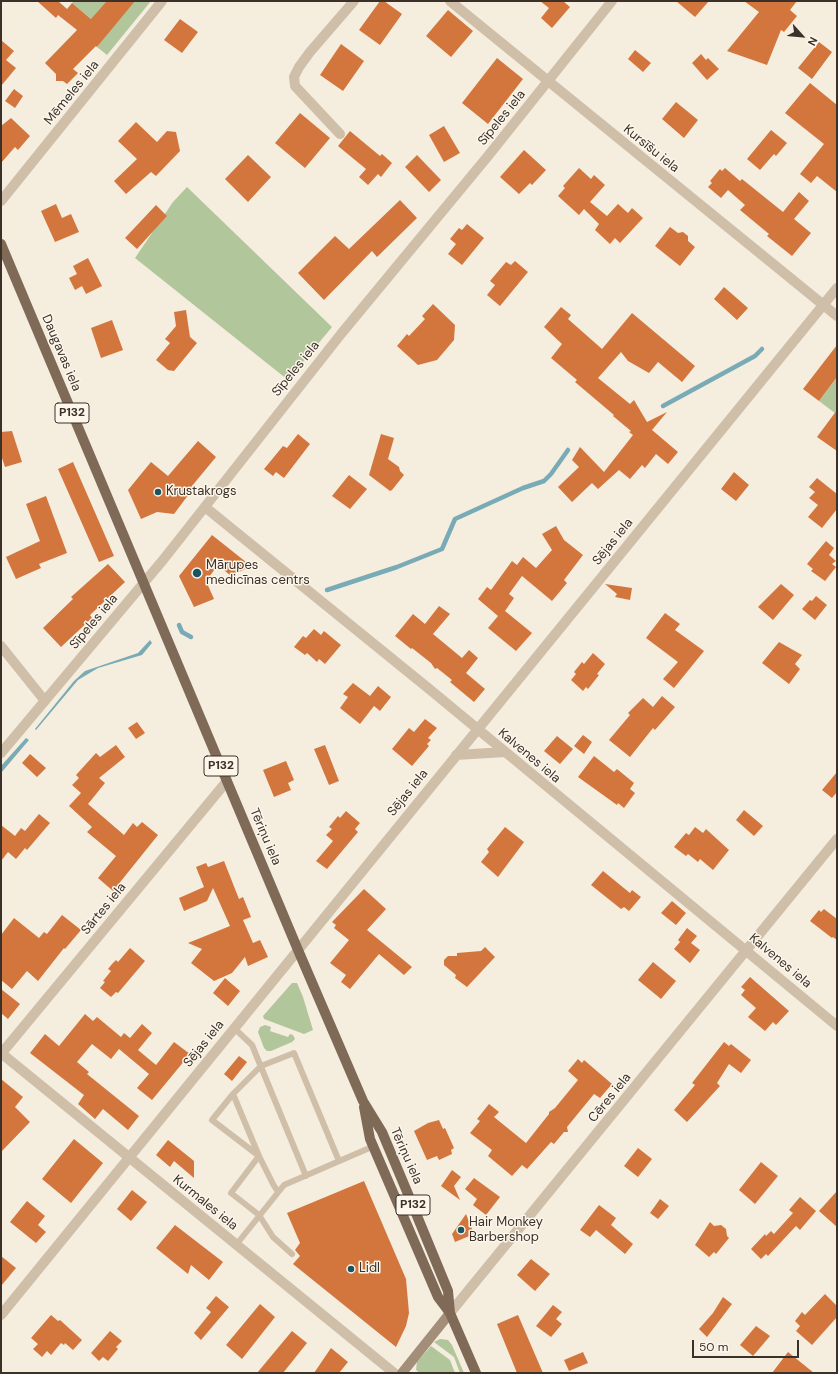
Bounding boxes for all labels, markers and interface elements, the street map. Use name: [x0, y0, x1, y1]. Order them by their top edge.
north arrow: [782, 16, 822, 56]
text: N: [805, 35, 821, 48]
street label: Mēmeles iela: [41, 58, 103, 128]
street label: Sīpeles iela: [475, 87, 529, 149]
street label: Kursīšu iela: [620, 122, 682, 176]
street label: Daugavas iela: [38, 312, 84, 394]
street label: Sīpeles iela: [269, 338, 323, 400]
road number: P132: [55, 403, 89, 423]
place label: Krustakrogs: [166, 484, 237, 500]
marker: Krustakrogs: [153, 487, 163, 497]
street label: Sējas iela: [589, 515, 637, 569]
place label: Mārupes medicīnas centrs: [206, 558, 310, 589]
marker: Mārupes medicīnas centrs: [191, 567, 203, 579]
street label: Sīpeles iela: [67, 591, 121, 653]
street label: Kalvenes iela: [495, 725, 563, 787]
road number: P132: [204, 756, 238, 776]
street label: Sējas iela: [384, 766, 432, 820]
street label: Tēriņu iela: [246, 806, 284, 868]
street label: Sārtes iela: [78, 880, 130, 938]
street label: Kalvenes iela: [746, 930, 814, 992]
street label: Sējas iela: [180, 1017, 228, 1071]
street label: Cēres iela: [585, 1070, 635, 1126]
street label: Tēriņu iela: [387, 1125, 425, 1187]
street label: Kurmales iela: [169, 1172, 241, 1234]
road number: P132: [396, 1195, 430, 1215]
place label: Hair Monkey Barbershop: [469, 1215, 543, 1246]
marker: Hair Monkey Barbershop: [456, 1225, 466, 1235]
place label: Lidl: [359, 1261, 380, 1277]
marker: Lidl: [346, 1264, 356, 1274]
scale bar: [694, 1332, 801, 1358]
text: 50 m: [699, 1339, 728, 1355]

